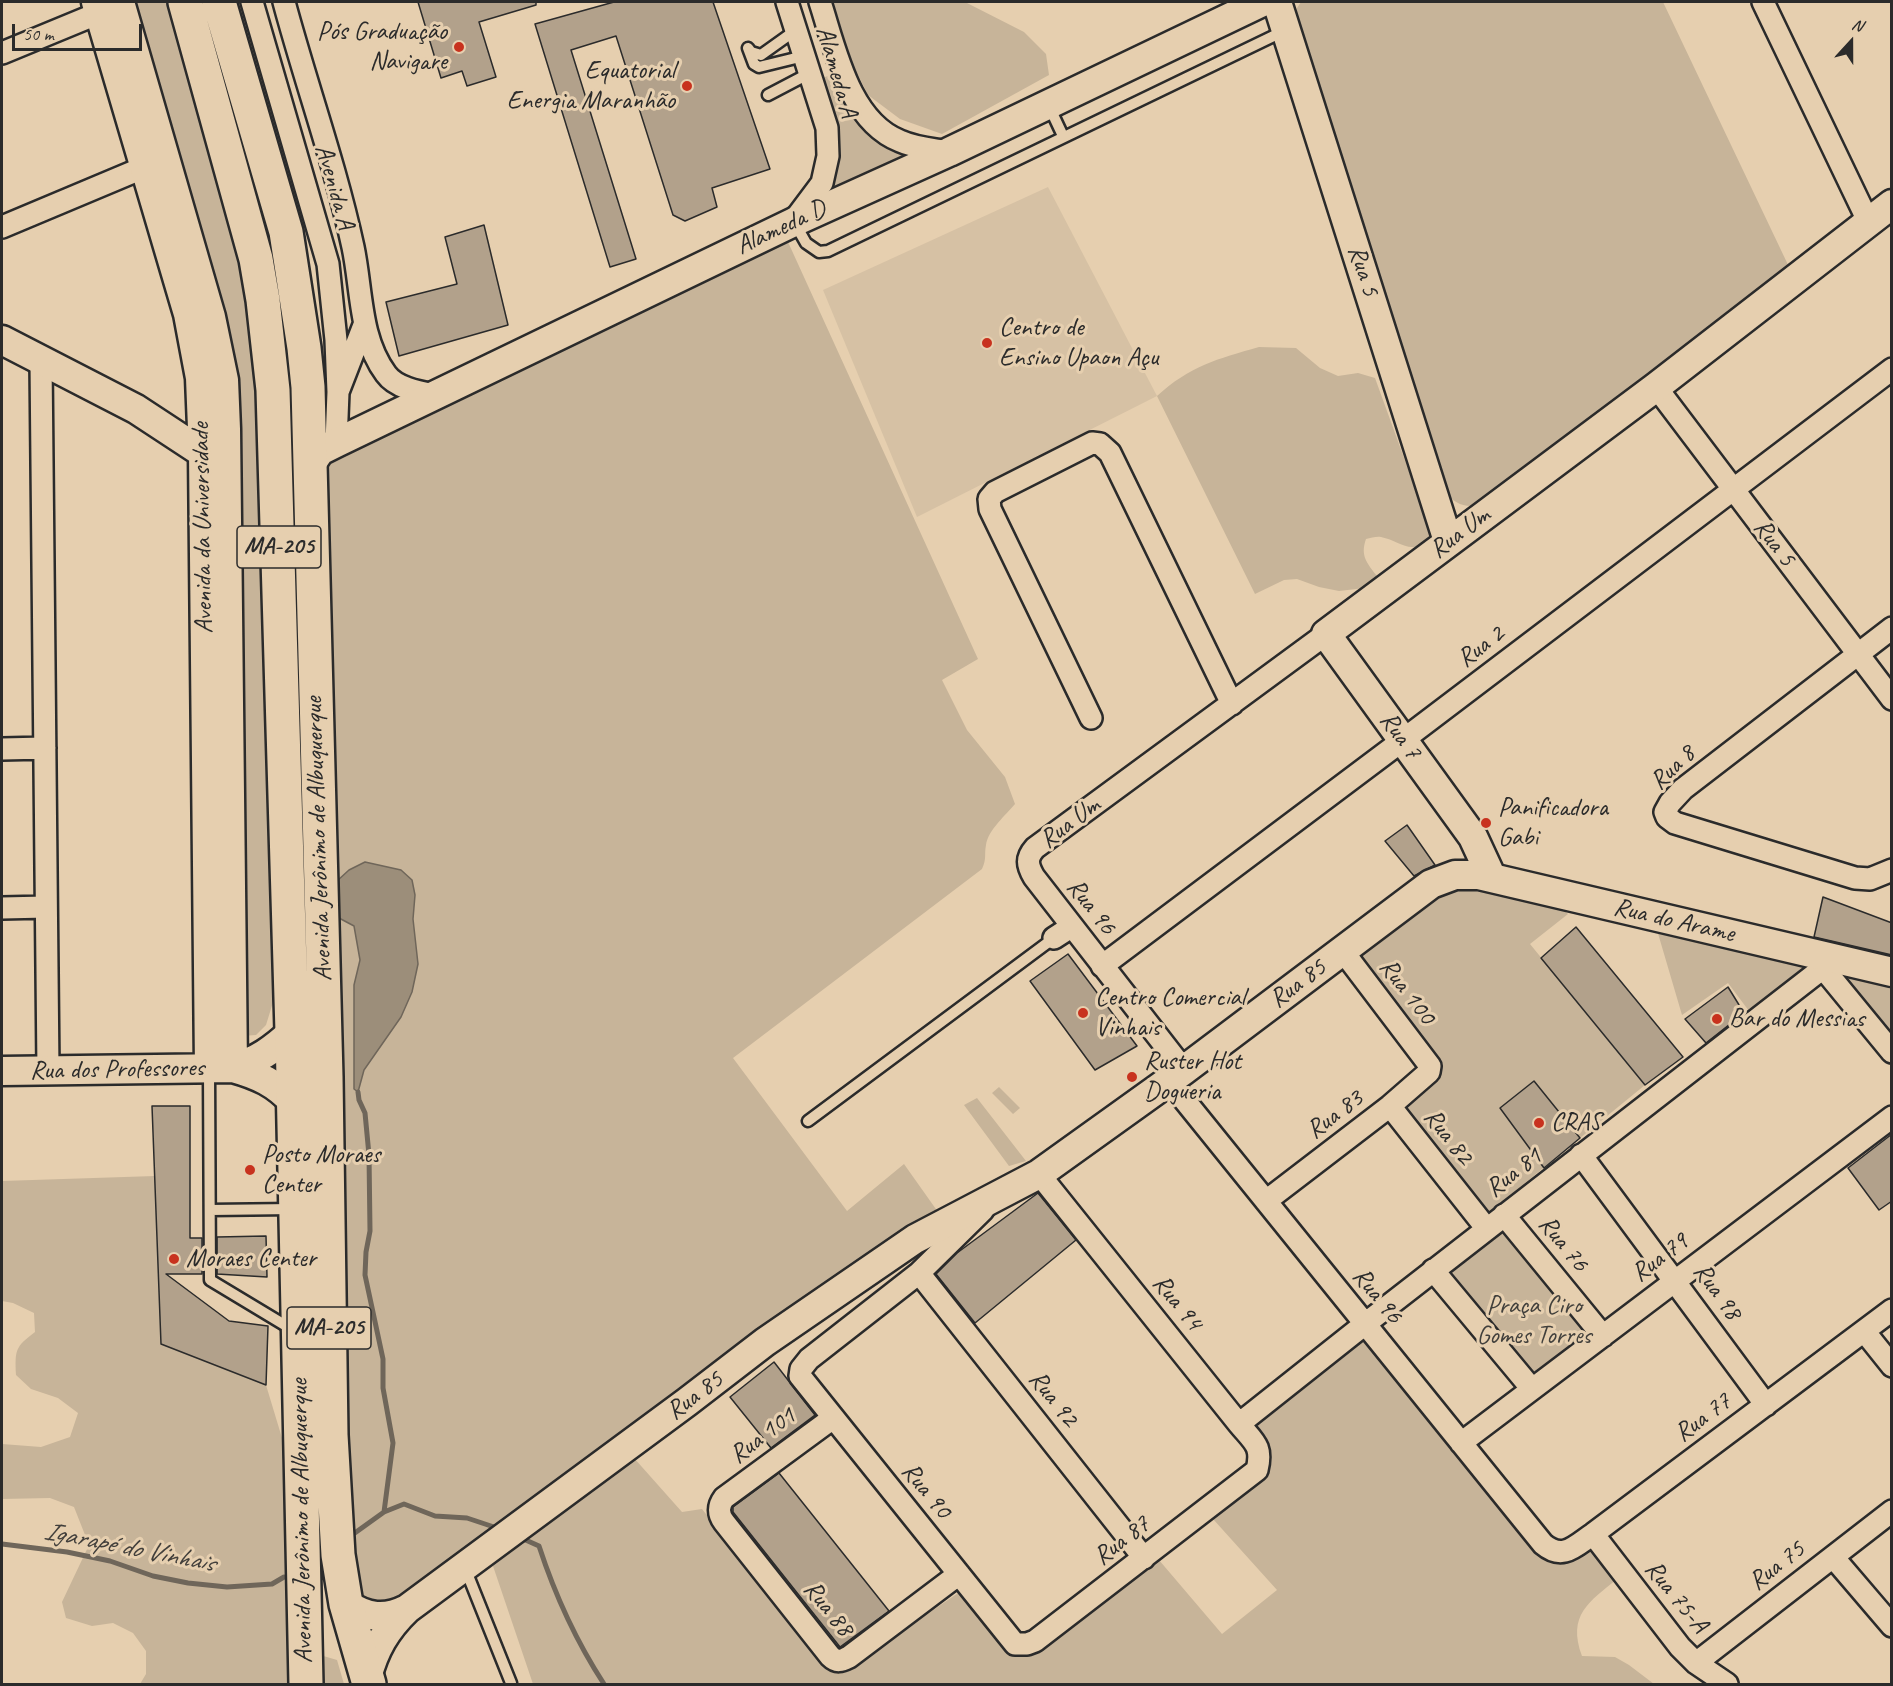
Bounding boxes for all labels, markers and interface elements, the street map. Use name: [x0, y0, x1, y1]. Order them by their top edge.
scale bar: [15, 12, 146, 50]
north arrow: [1821, 12, 1881, 72]
text: N: [1849, 14, 1866, 36]
place label: Pós Graduação Navigare: [317, 16, 447, 77]
text: 50 m: [23, 23, 54, 45]
street label: Alameda A: [808, 23, 864, 121]
marker: Pós Graduação Navigare: [452, 40, 466, 54]
place label: Equatorial Energia Maranhão: [507, 55, 675, 116]
marker: Equatorial Energia Maranhão: [680, 79, 694, 93]
street label: Avenida A: [307, 141, 361, 233]
street label: Alameda D: [731, 194, 831, 262]
street label: Rua 5: [1340, 242, 1386, 300]
place label: Centro de Ensino Upaon Açu: [999, 312, 1158, 374]
marker: Centro de Ensino Upaon Açu: [980, 336, 994, 350]
street label: Avenida da Universidade: [186, 422, 220, 634]
street label: Rua Um: [1424, 500, 1496, 566]
street label: Rua 5: [1746, 513, 1802, 573]
road number: MA-205: [237, 526, 321, 568]
street label: Rua 2: [1451, 619, 1511, 675]
street label: Avenida Jerônimo de Albuquerque: [298, 696, 340, 982]
street label: Rua 7: [1372, 706, 1428, 766]
street label: Rua 8: [1644, 739, 1702, 797]
street label: Rua Um: [1034, 790, 1106, 856]
place label: Panificadora Gabi: [1498, 792, 1608, 854]
marker: Panificadora Gabi: [1479, 816, 1493, 830]
street label: Rua 96: [1059, 873, 1123, 941]
street label: Rua do Arame: [1611, 892, 1737, 950]
street label: Rua 85: [1263, 953, 1333, 1015]
street label: Rua 100: [1372, 953, 1442, 1031]
place label: Centro Comercial Vinhais: [1095, 982, 1245, 1044]
place label: Bar do Messias: [1729, 1003, 1865, 1035]
marker: Centro Comercial Vinhais: [1076, 1006, 1090, 1020]
marker: Bar do Messias: [1710, 1012, 1724, 1026]
place label: Ruster Hot Dogueria: [1144, 1046, 1241, 1108]
street label: Rua dos Professores: [30, 1053, 204, 1087]
marker: Ruster Hot Dogueria: [1125, 1070, 1139, 1084]
street label: Rua 83: [1300, 1084, 1370, 1146]
street label: Rua 82: [1416, 1103, 1480, 1171]
place label: CRAS: [1551, 1107, 1601, 1139]
marker: CRAS: [1532, 1116, 1546, 1130]
place label: Posto Moraes Center: [262, 1139, 380, 1200]
street label: Rua 81: [1480, 1141, 1548, 1205]
marker: Posto Moraes Center: [243, 1163, 257, 1177]
street label: Rua 76: [1531, 1210, 1595, 1278]
street label: Rua 79: [1625, 1227, 1695, 1289]
place label: Moraes Center: [186, 1243, 316, 1275]
marker: Moraes Center: [167, 1252, 181, 1266]
street label: Rua 98: [1686, 1257, 1748, 1327]
street label: Rua 96: [1345, 1262, 1409, 1330]
street label: Rua 94: [1145, 1269, 1209, 1337]
park label: Praça Ciro Gomes Torres: [1477, 1290, 1591, 1352]
road number: MA-205: [287, 1307, 371, 1349]
street label: Rua 85: [660, 1365, 730, 1427]
street label: Rua 92: [1021, 1365, 1085, 1433]
street label: Avenida Jerônimo de Albuquerque: [284, 1378, 320, 1664]
street label: Rua 77: [1668, 1387, 1738, 1449]
street label: Rua 101: [724, 1401, 802, 1471]
street label: Rua 90: [894, 1457, 958, 1525]
street label: Rua 87: [1088, 1509, 1156, 1573]
water label: Igarapé do Vinhais: [41, 1516, 217, 1580]
street label: Rua 75: [1743, 1534, 1811, 1598]
street label: Rua 75-A: [1637, 1554, 1715, 1640]
street label: Rua 88: [796, 1575, 860, 1643]

